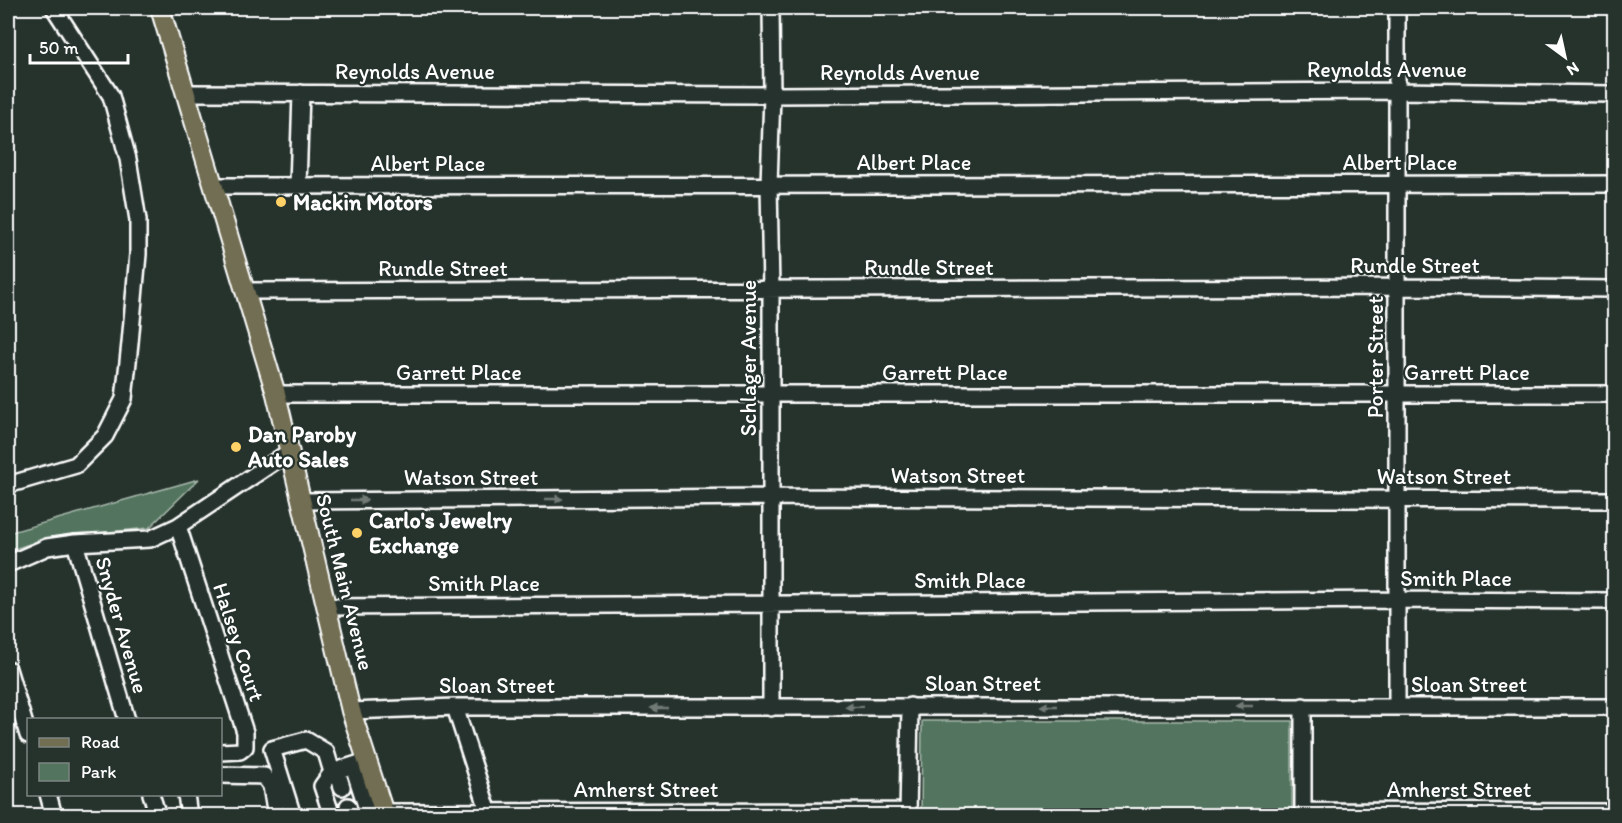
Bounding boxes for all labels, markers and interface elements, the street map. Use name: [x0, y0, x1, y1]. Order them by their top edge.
scale bar: [30, 27, 128, 65]
north arrow: [1535, 27, 1595, 87]
text: 50 m: [39, 37, 79, 59]
street label: Reynolds Avenue: [1307, 56, 1467, 83]
street label: Reynolds Avenue: [335, 58, 495, 85]
text: N: [1563, 58, 1583, 80]
street label: Reynolds Avenue: [820, 59, 980, 86]
street label: Albert Place: [857, 149, 971, 176]
street label: Albert Place: [1343, 149, 1457, 176]
street label: Albert Place: [371, 150, 485, 177]
place label: Mackin Motors: [293, 189, 433, 216]
marker: Mackin Motors: [274, 195, 288, 209]
street label: Rundle Street: [1350, 252, 1480, 279]
street label: Rundle Street: [864, 254, 994, 281]
street label: Rundle Street: [378, 255, 508, 282]
street label: Schlager Avenue: [735, 280, 762, 436]
street label: Porter Street: [1362, 296, 1389, 418]
street label: Garrett Place: [396, 359, 522, 386]
street label: Garrett Place: [882, 359, 1008, 386]
street label: Garrett Place: [1404, 359, 1530, 386]
place label: Dan Paroby Auto Sales: [247, 421, 357, 473]
marker: Dan Paroby Auto Sales: [229, 440, 243, 454]
street label: Watson Street: [891, 462, 1025, 489]
street label: Watson Street: [1377, 463, 1511, 490]
street label: Watson Street: [404, 464, 538, 491]
street label: South Main Avenue: [310, 491, 380, 673]
one-way arrow: [545, 494, 564, 504]
one-way arrow: [350, 495, 369, 505]
place label: Carlo's Jewelry Exchange: [369, 507, 513, 559]
marker: Carlo's Jewelry Exchange: [350, 526, 364, 540]
street label: Snyder Avenue: [90, 553, 154, 697]
street label: Smith Place: [1400, 565, 1512, 592]
street label: Smith Place: [914, 567, 1026, 594]
street label: Smith Place: [428, 570, 540, 597]
street label: Halsey Court: [207, 579, 271, 705]
street label: Sloan Street: [925, 670, 1041, 697]
street label: Sloan Street: [1411, 671, 1527, 698]
street label: Sloan Street: [439, 672, 555, 699]
one-way arrow: [1040, 701, 1059, 711]
one-way arrow: [1235, 701, 1254, 711]
one-way arrow: [845, 702, 864, 712]
one-way arrow: [650, 703, 669, 713]
legend: [27, 718, 222, 796]
text: Road: [81, 731, 120, 753]
text: Park: [81, 761, 116, 783]
street label: Amherst Street: [574, 776, 718, 803]
street label: Amherst Street: [1387, 776, 1531, 803]

